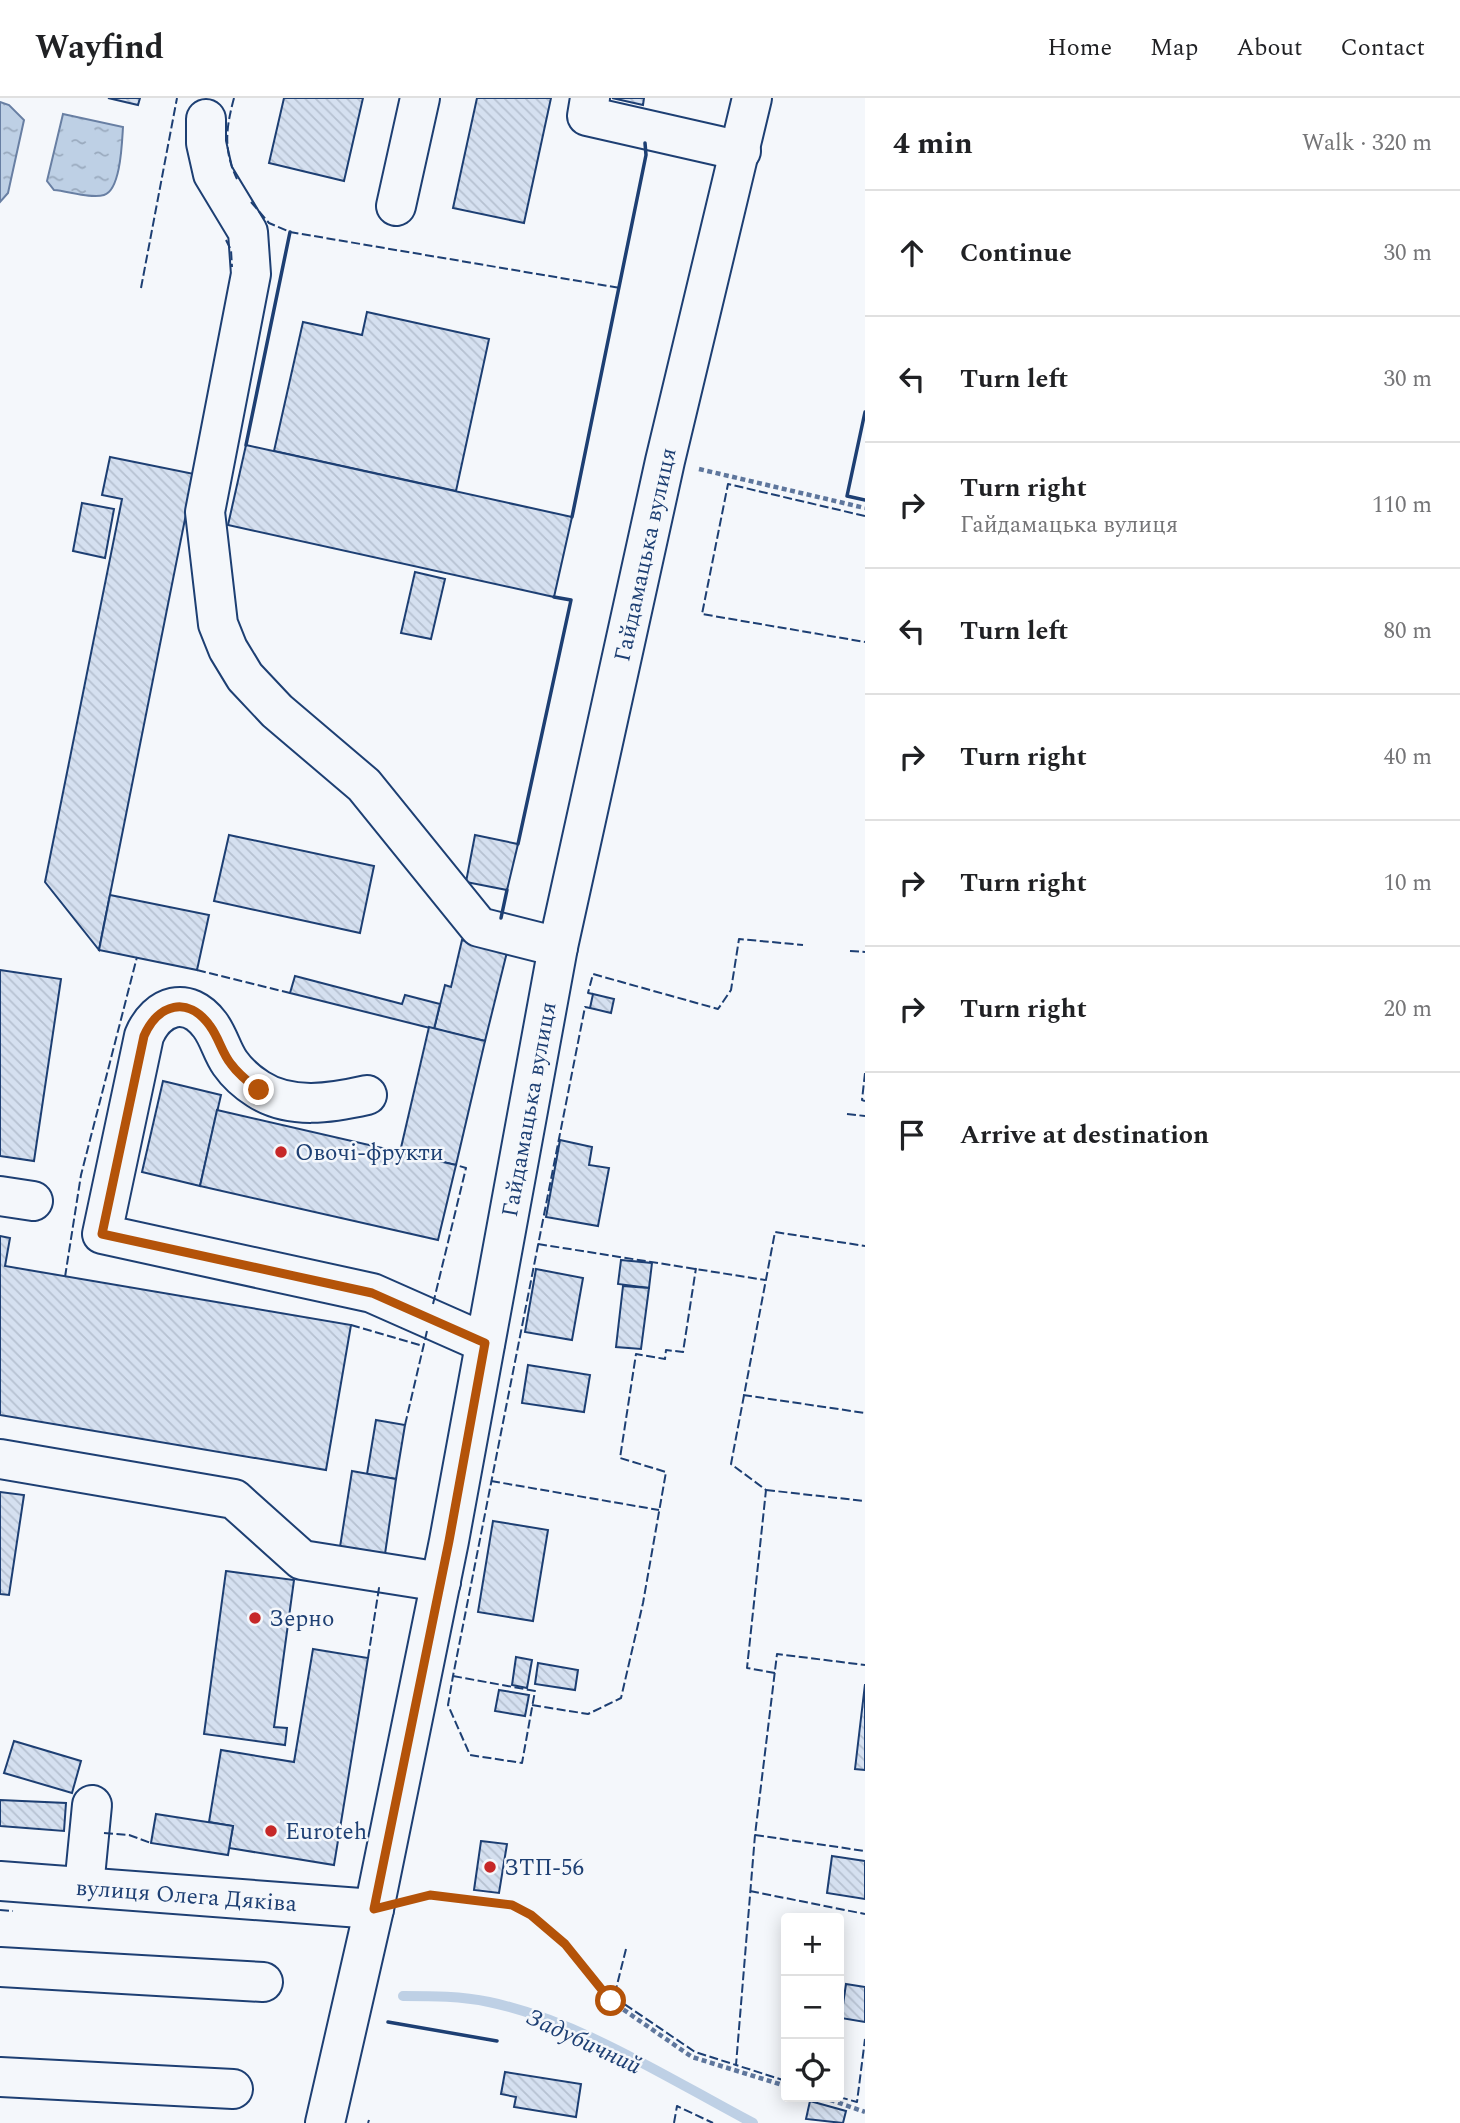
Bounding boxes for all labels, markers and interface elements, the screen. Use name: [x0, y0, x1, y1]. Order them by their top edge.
text: Wayfind: [35, 23, 164, 73]
text: Home: [1047, 30, 1112, 66]
text: Map: [1150, 30, 1198, 66]
text: About: [1236, 30, 1302, 66]
text: Contact: [1340, 30, 1425, 66]
text: 4 min: [893, 121, 973, 167]
text: Walk · 320 m: [1302, 126, 1432, 161]
text: Continue: [960, 233, 1072, 273]
icon: ahead: [893, 234, 931, 272]
text: 30 m: [1383, 236, 1432, 271]
text: Turn left: [960, 359, 1068, 399]
icon: left: [893, 360, 931, 398]
text: 30 m: [1383, 362, 1432, 397]
street label: Гайдамацька вулиця: [605, 444, 687, 665]
text: Turn right: [960, 468, 1087, 508]
icon: right: [893, 486, 931, 524]
text: 110 m: [1372, 488, 1432, 523]
text: Гайдамацька вулиця: [960, 508, 1178, 543]
text: Turn left: [960, 611, 1068, 651]
icon: left: [893, 612, 931, 650]
text: 80 m: [1383, 614, 1432, 649]
text: Turn right: [960, 737, 1087, 777]
icon: right: [893, 738, 931, 776]
text: 40 m: [1383, 740, 1432, 775]
text: Turn right: [960, 863, 1087, 903]
icon: right: [893, 864, 931, 902]
text: 10 m: [1383, 866, 1432, 901]
text: Turn right: [960, 989, 1087, 1029]
icon: right: [893, 990, 931, 1028]
text: 20 m: [1383, 992, 1432, 1027]
street label: Гайдамацька вулиця: [493, 999, 567, 1220]
route end: [243, 1074, 274, 1105]
text: Arrive at destination: [960, 1115, 1209, 1155]
icon: arrive: [893, 1116, 931, 1154]
place label: Овочі-фрукти: [295, 1136, 444, 1171]
marker: Овочі-фрукти: [273, 1144, 289, 1160]
place label: Зерно: [269, 1602, 334, 1637]
marker: Зерно: [247, 1610, 263, 1626]
place label: Euroteh: [285, 1815, 367, 1850]
marker: Euroteh: [263, 1823, 279, 1839]
place label: ЗТП-56: [504, 1851, 584, 1886]
marker: ЗТП-56: [482, 1859, 498, 1875]
street label: вулиця Олега Дяківа: [74, 1871, 298, 1922]
map controls: [781, 1913, 844, 2102]
button: +: [781, 1913, 844, 1976]
button: −: [781, 1976, 844, 2039]
route start: [595, 1985, 626, 2016]
water label: Задубичний: [520, 1999, 648, 2085]
button: locate: [781, 2039, 844, 2102]

